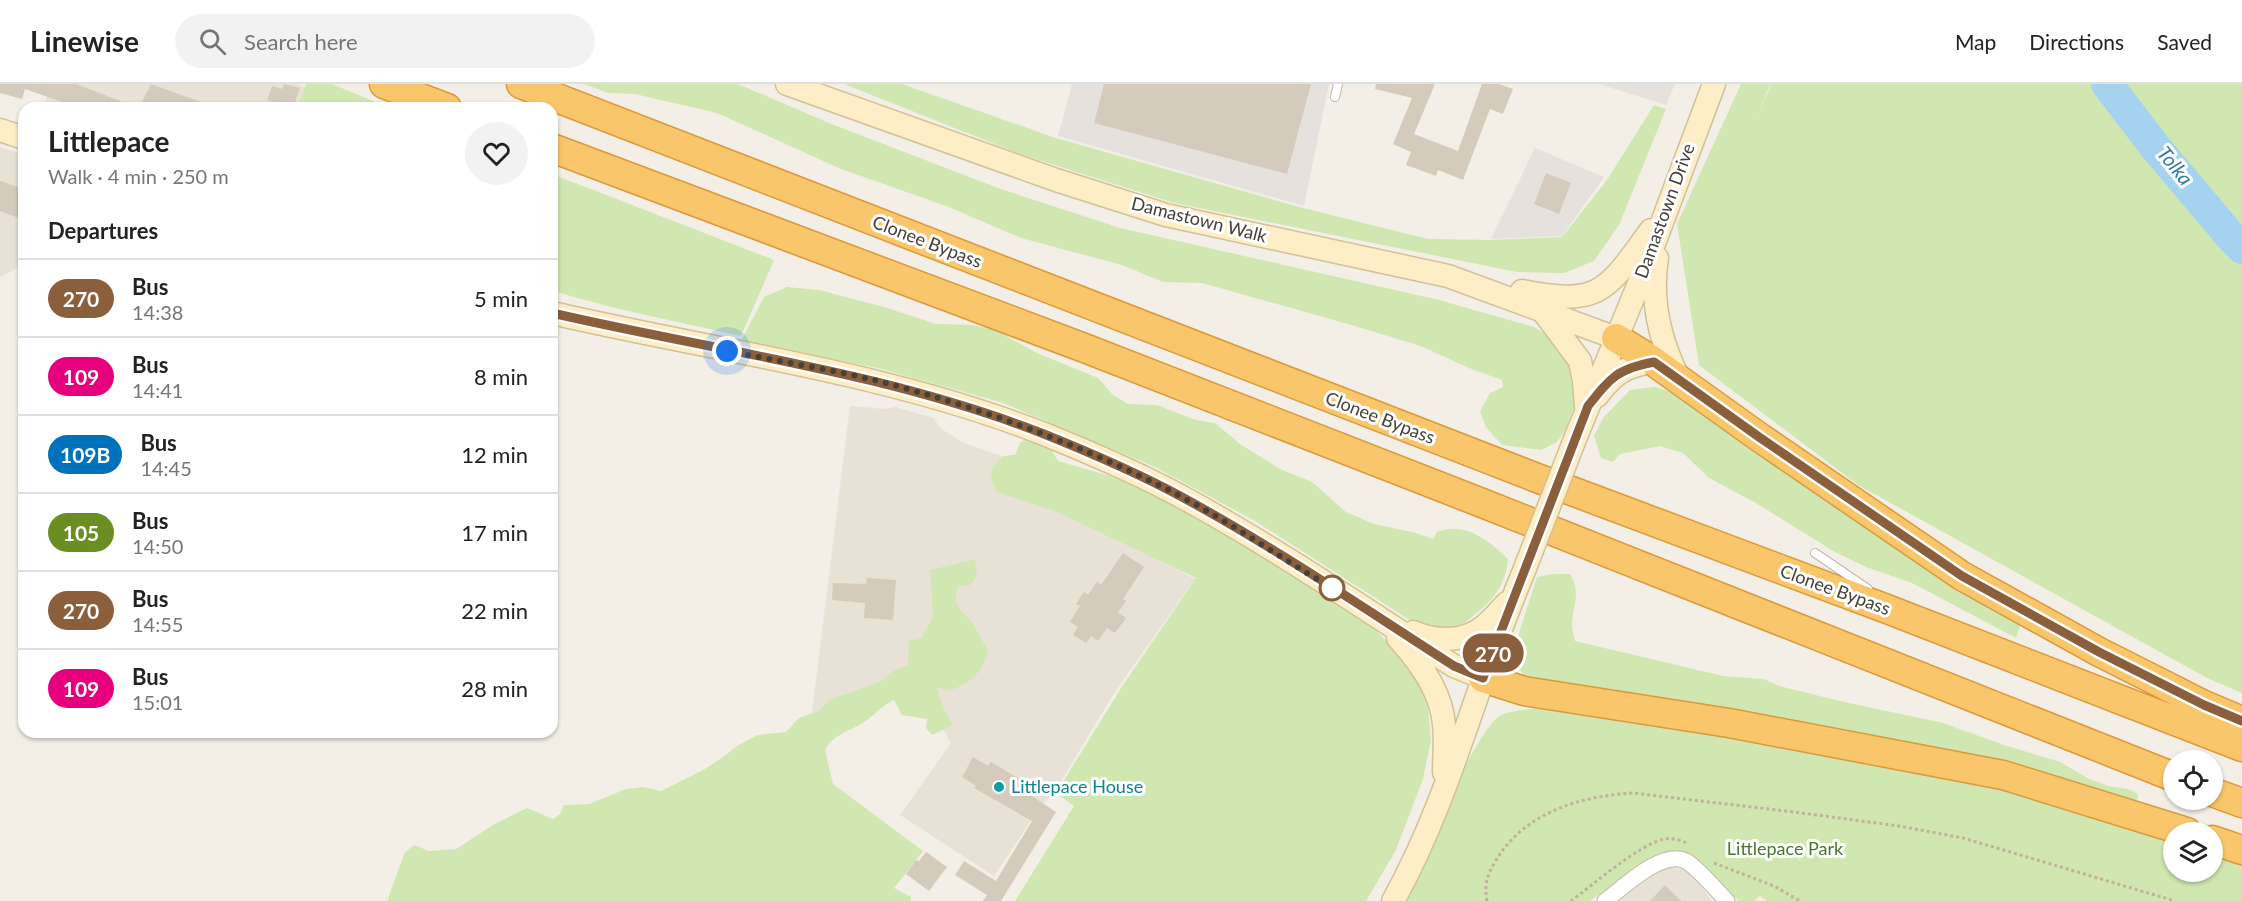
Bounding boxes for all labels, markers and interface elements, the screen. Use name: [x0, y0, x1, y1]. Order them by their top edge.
search box: [175, 14, 595, 68]
text: Linewise: [30, 24, 139, 58]
icon: search: [196, 25, 229, 58]
text: Search here: [244, 28, 358, 55]
text: Map: [1955, 29, 1996, 54]
text: Directions: [2029, 29, 2124, 54]
text: Saved: [2157, 29, 2212, 54]
button: heart: [465, 122, 528, 185]
text: Littlepace: [48, 124, 170, 158]
street label: Damastown Drive: [1629, 140, 1699, 281]
water label: Tolka: [2153, 141, 2199, 190]
text: Walk · 4 min · 250 m: [48, 164, 229, 188]
street label: Damastown Walk: [1129, 192, 1270, 247]
street label: Clonee Bypass: [870, 210, 985, 272]
text: Departures: [48, 217, 158, 244]
text: Bus: [132, 273, 168, 300]
text: 5 min: [474, 285, 528, 312]
text: 270: [63, 286, 99, 311]
text: 14:38: [132, 300, 183, 324]
your location: [712, 336, 742, 366]
text: Bus: [132, 351, 168, 378]
text: 8 min: [474, 363, 528, 390]
text: 109: [63, 364, 99, 389]
text: 14:41: [132, 378, 183, 402]
street label: Clonee Bypass: [1323, 386, 1438, 448]
text: Bus: [140, 429, 177, 456]
text: 12 min: [461, 441, 528, 468]
text: 109B: [60, 442, 110, 467]
text: 14:45: [140, 456, 192, 480]
text: Bus: [132, 507, 168, 534]
text: 17 min: [461, 519, 528, 546]
text: 105: [63, 520, 99, 545]
text: 14:50: [132, 534, 183, 558]
street label: Clonee Bypass: [1777, 559, 1894, 619]
unlabelled marker: [1319, 575, 1345, 601]
text: Bus: [132, 585, 168, 612]
text: 22 min: [461, 597, 528, 624]
text: 270: [63, 598, 99, 623]
text: 14:55: [132, 612, 183, 636]
line badge: 270: [1458, 634, 1528, 672]
text: 270: [1475, 641, 1511, 666]
text: Bus: [132, 663, 168, 690]
text: 28 min: [461, 675, 528, 702]
text: 109: [63, 676, 99, 701]
text: 15:01: [132, 690, 183, 714]
map controls: [2163, 750, 2223, 882]
button: locate: [2163, 750, 2223, 810]
place label: Littlepace House: [1011, 775, 1143, 797]
marker: Littlepace House: [992, 780, 1006, 794]
button: layers: [2163, 822, 2223, 882]
park label: Littlepace Park: [1727, 837, 1844, 859]

